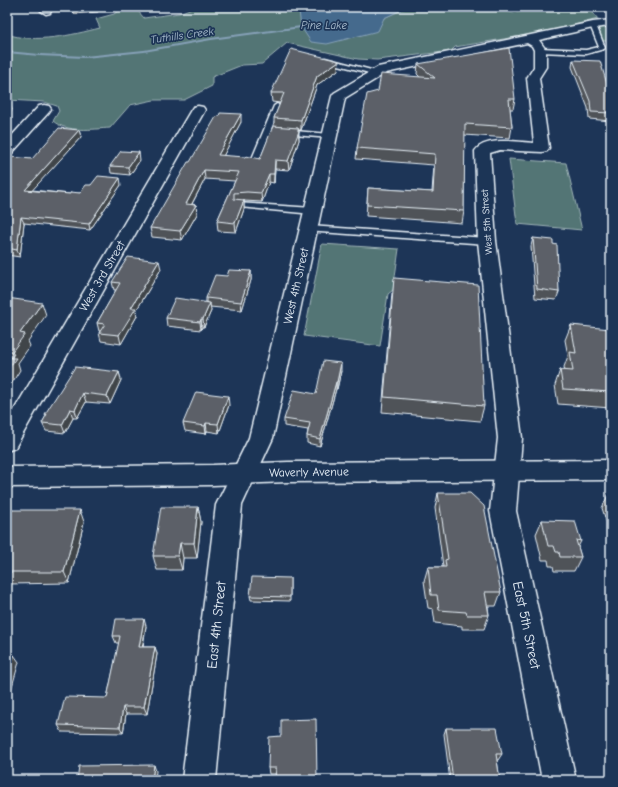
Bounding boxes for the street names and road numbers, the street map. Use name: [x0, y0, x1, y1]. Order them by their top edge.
street label: West 5th Street: [479, 188, 495, 255]
street label: West 3rd Street: [76, 238, 128, 314]
street label: West 4th Street: [280, 246, 312, 325]
street label: Waverly Avenue: [269, 464, 349, 480]
street label: East 4th Street: [203, 579, 230, 670]
street label: East 5th Street: [509, 580, 544, 671]

